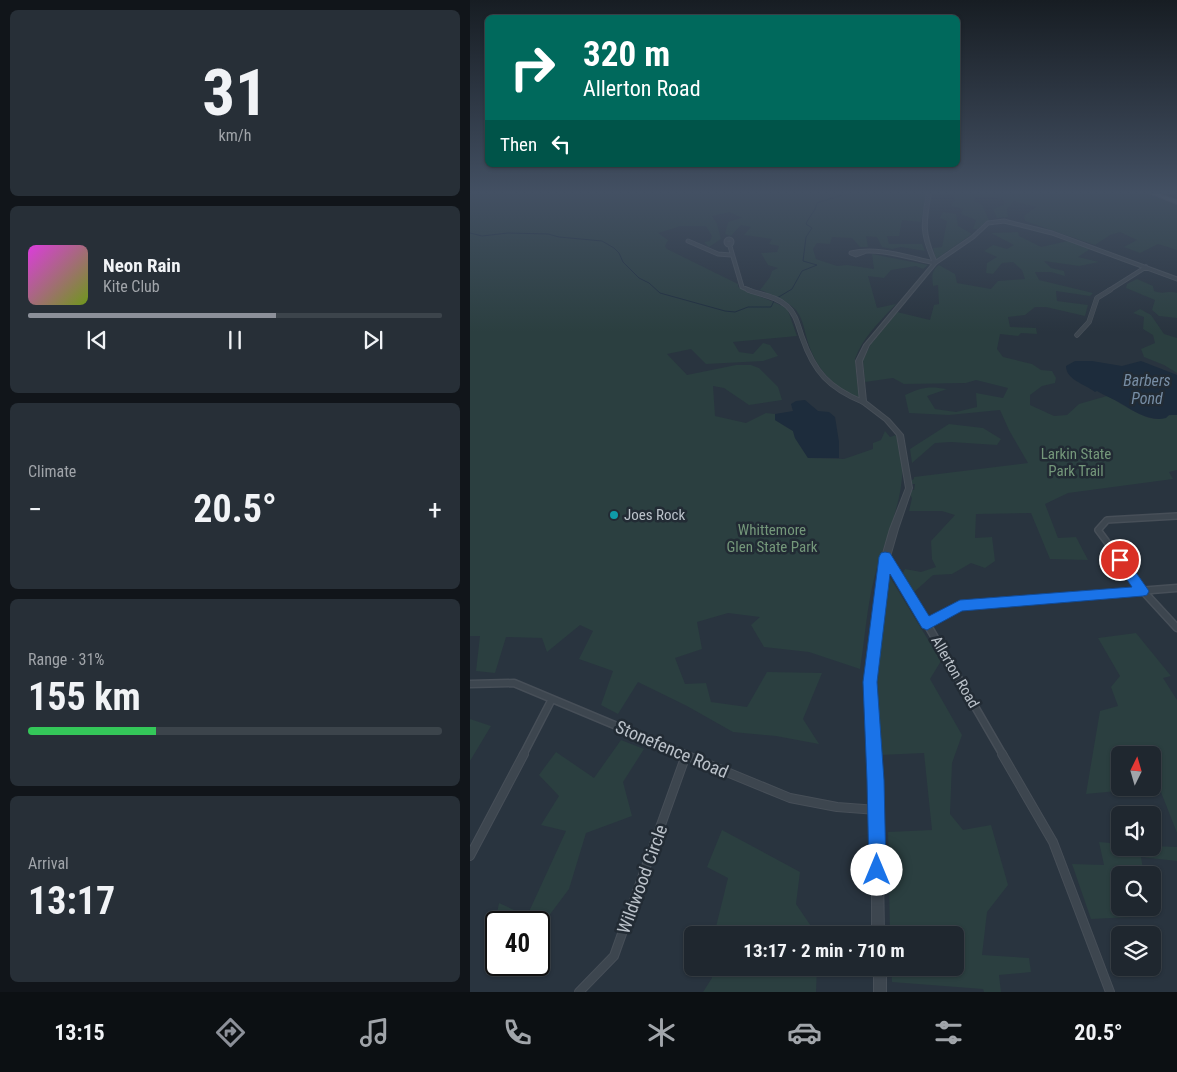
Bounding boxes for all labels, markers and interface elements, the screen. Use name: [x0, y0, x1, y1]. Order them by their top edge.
text: 320 m: [583, 34, 670, 75]
icon: right: [500, 35, 565, 100]
text: 31: [202, 55, 268, 131]
text: Allerton Road: [583, 76, 701, 101]
text: km/h: [219, 126, 251, 145]
icon: left: [547, 130, 575, 158]
text: Then: [500, 133, 537, 156]
text: Neon Rain: [103, 254, 181, 277]
text: Kite Club: [103, 277, 160, 296]
icon: previous: [83, 326, 111, 354]
icon: pause: [221, 326, 249, 354]
icon: next: [359, 326, 387, 354]
water label: Barbers Pond: [1123, 371, 1171, 408]
park label: Larkin State Park Trail: [1041, 445, 1111, 480]
text: Climate: [28, 462, 76, 481]
text: 20.5°: [193, 487, 277, 531]
text: −: [28, 493, 42, 526]
text: +: [428, 493, 442, 526]
place label: Joes Rock: [624, 506, 686, 524]
marker: Joes Rock: [608, 509, 620, 521]
park label: Whittemore Glen State Park: [726, 521, 818, 556]
pin: [1099, 539, 1141, 581]
icon: arrive: [1106, 546, 1134, 574]
street label: Allerton Road: [927, 633, 983, 711]
text: Range · 31%: [28, 650, 104, 669]
text: 155 km: [28, 675, 141, 719]
street label: Stonefence Road: [613, 716, 731, 782]
north arrow: [1111, 746, 1161, 796]
map controls: [1111, 746, 1161, 976]
button: sound: [1111, 806, 1161, 856]
street label: Wildwood Circle: [613, 822, 671, 936]
position arrow: [850, 843, 902, 895]
text: Arrival: [28, 854, 69, 873]
button: search: [1111, 866, 1161, 916]
text: 13:17: [28, 879, 115, 923]
speed limit sign: 40: [485, 911, 550, 976]
button: layers: [1111, 926, 1161, 976]
text: 13:17 · 2 min · 710 m: [743, 939, 905, 962]
icon: directions: [213, 1015, 248, 1050]
icon: music: [357, 1015, 392, 1050]
icon: phone: [500, 1015, 535, 1050]
icon: climate: [644, 1015, 679, 1050]
icon: car: [787, 1015, 822, 1050]
icon: filters: [931, 1015, 966, 1050]
text: 13:15: [54, 1020, 105, 1045]
text: 20.5°: [1074, 1020, 1123, 1045]

